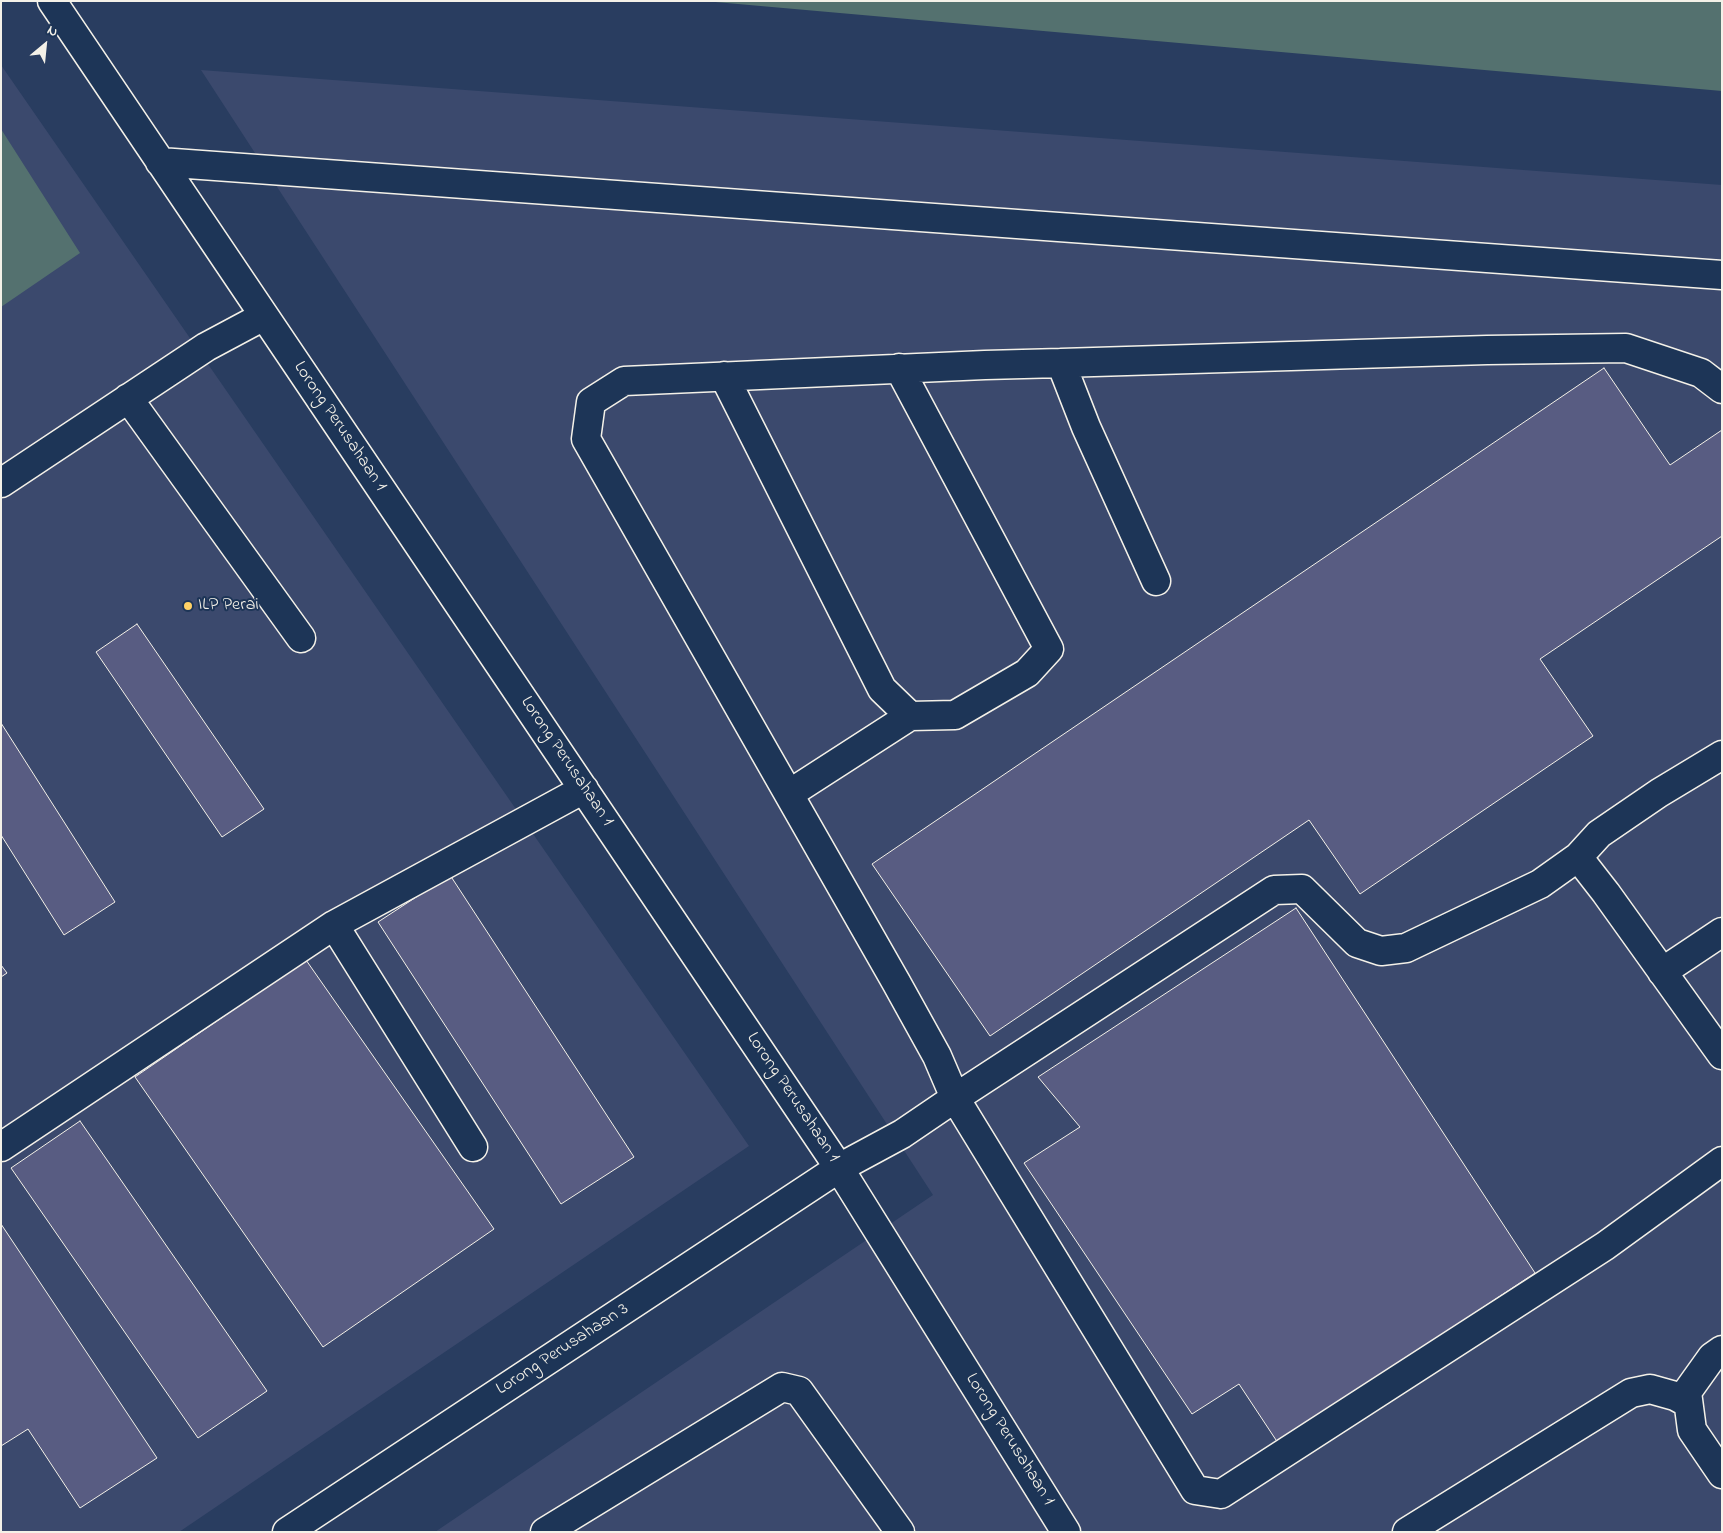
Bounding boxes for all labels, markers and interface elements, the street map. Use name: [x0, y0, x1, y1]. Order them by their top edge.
north arrow: [20, 20, 70, 70]
text: N: [43, 20, 61, 43]
street label: Lorong Perusahaan 1: [288, 358, 390, 496]
place label: ILP Perai: [198, 595, 259, 617]
marker: ILP Perai: [182, 600, 194, 612]
street label: Lorong Perusahaan 1: [515, 693, 617, 831]
street label: Lorong Perusahaan 1: [741, 1029, 843, 1167]
street label: Lorong Perusahaan 3: [493, 1299, 633, 1401]
street label: Lorong Perusahaan 1: [960, 1370, 1058, 1510]

